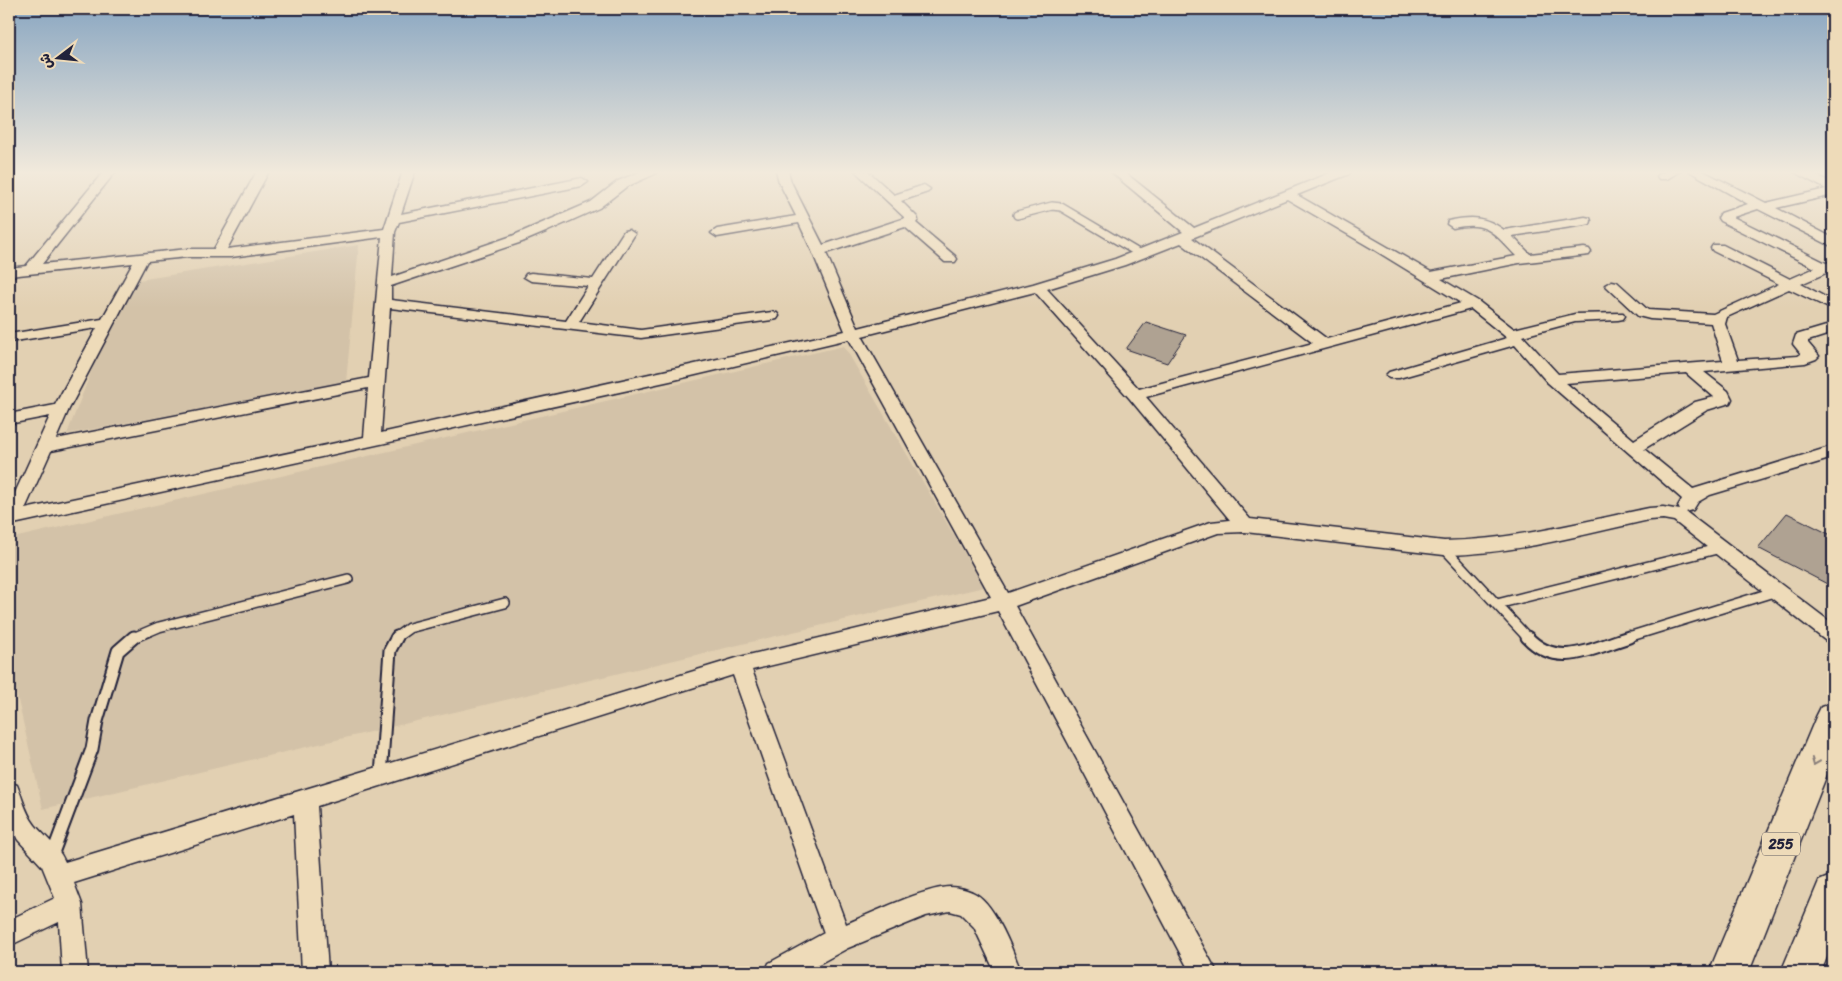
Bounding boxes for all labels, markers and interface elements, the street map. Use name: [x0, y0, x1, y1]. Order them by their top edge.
north arrow: [32, 32, 82, 82]
text: ش: [32, 51, 60, 72]
one-way arrow: [1810, 757, 1821, 766]
road number: 255: [1762, 832, 1800, 856]

